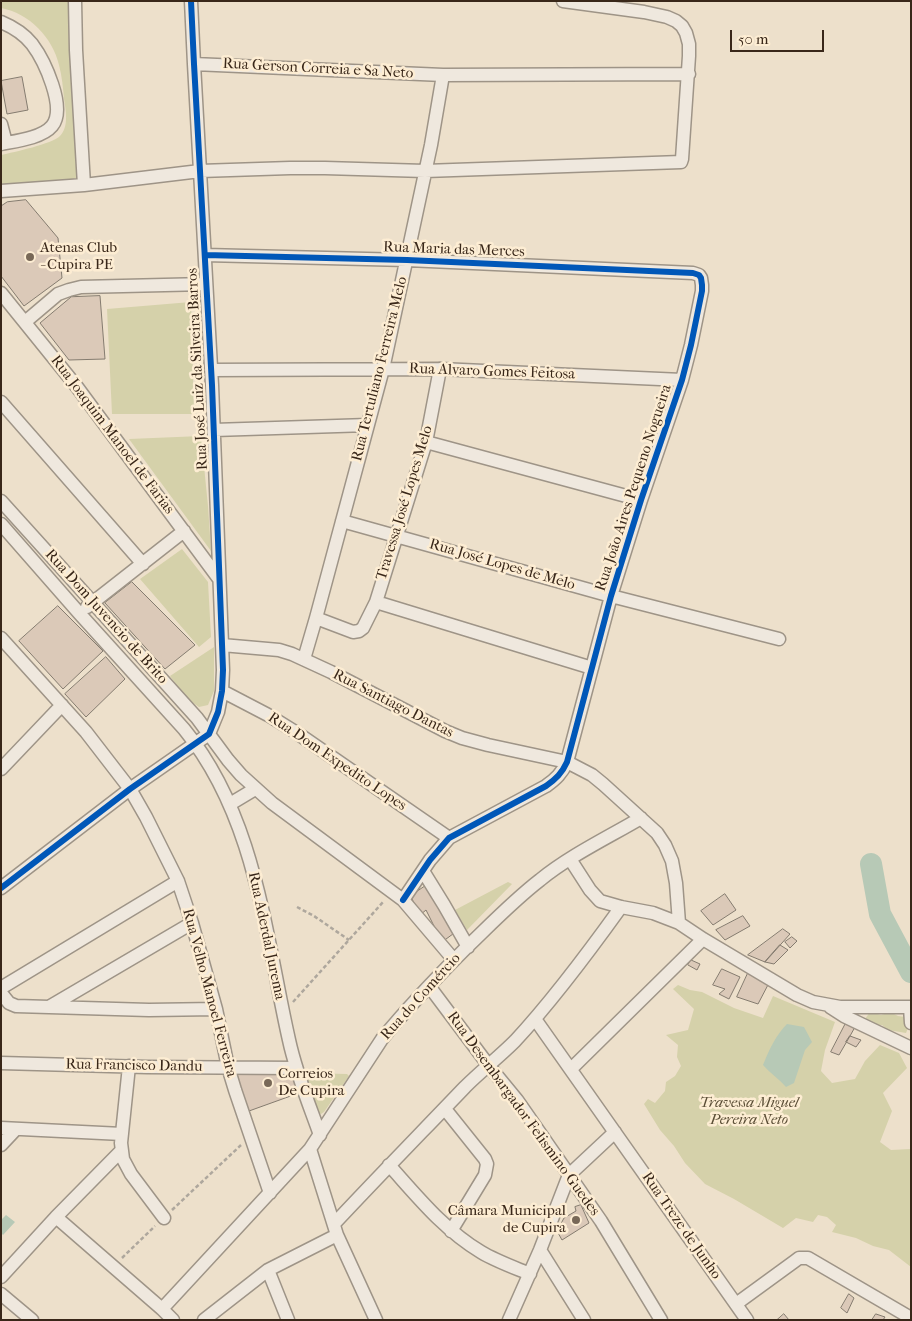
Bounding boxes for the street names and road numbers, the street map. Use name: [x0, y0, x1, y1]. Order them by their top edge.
street label: Rua Gerson Correia e Sa Neto: [222, 55, 414, 83]
street label: Rua Maria das Merces: [383, 239, 525, 261]
street label: Rua José Luiz da Silveira Barros: [184, 267, 212, 471]
street label: Rua Tertuliano Ferreira Melo: [348, 275, 412, 463]
street label: Rua Joaquim Manoel de Farias: [46, 352, 178, 518]
street label: Rua Alvaro Gomes Feitosa: [409, 360, 575, 384]
street label: Rua João Aires Pequeno Nogueira: [592, 382, 676, 594]
street label: Travessa José Lopes Melo: [373, 424, 437, 582]
street label: Rua José Lopes de Melo: [427, 536, 577, 594]
street label: Rua Dom Juvencio de Brito: [41, 546, 171, 688]
street label: Rua Santiago Dantas: [330, 666, 456, 742]
street label: Rua Dom Expedito Lopes: [264, 709, 410, 815]
street label: Rua Aderdal Jurema: [244, 870, 288, 1002]
street label: Rua Velho Manoel Ferreira: [178, 907, 240, 1079]
street label: Rua do Comércio: [377, 950, 465, 1044]
street label: Rua Desembargador Felismino Guedes: [443, 1008, 603, 1220]
street label: Rua Francisco Dandu: [65, 1056, 203, 1076]
street label: Rua Treze de Junho: [637, 1169, 725, 1283]

